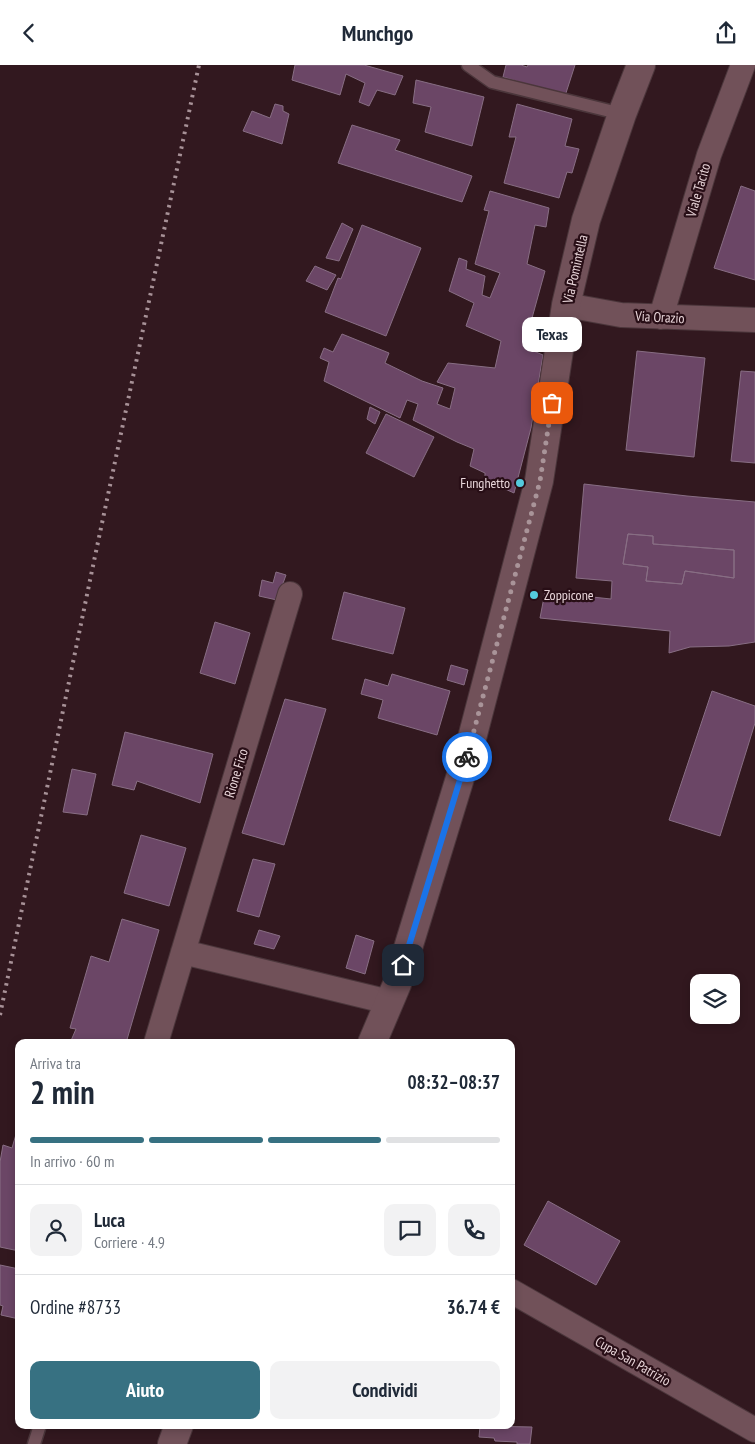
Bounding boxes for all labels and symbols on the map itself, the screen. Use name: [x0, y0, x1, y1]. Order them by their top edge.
street label: Viale Tacito: [681, 161, 714, 220]
street label: Via Pomintella: [558, 233, 592, 306]
street label: Via Orazio: [634, 307, 685, 327]
callout: Texas: [522, 318, 582, 353]
pin: [531, 382, 573, 424]
place label: Funghetto: [460, 474, 510, 492]
marker: Funghetto: [514, 477, 526, 489]
place label: Zoppicone: [544, 586, 594, 604]
marker: Zoppicone: [528, 589, 540, 601]
courier: [442, 732, 492, 782]
street label: Rione Fico: [220, 746, 252, 800]
pin: [382, 944, 424, 986]
street label: Cupa San Patrizio: [592, 1332, 674, 1390]

